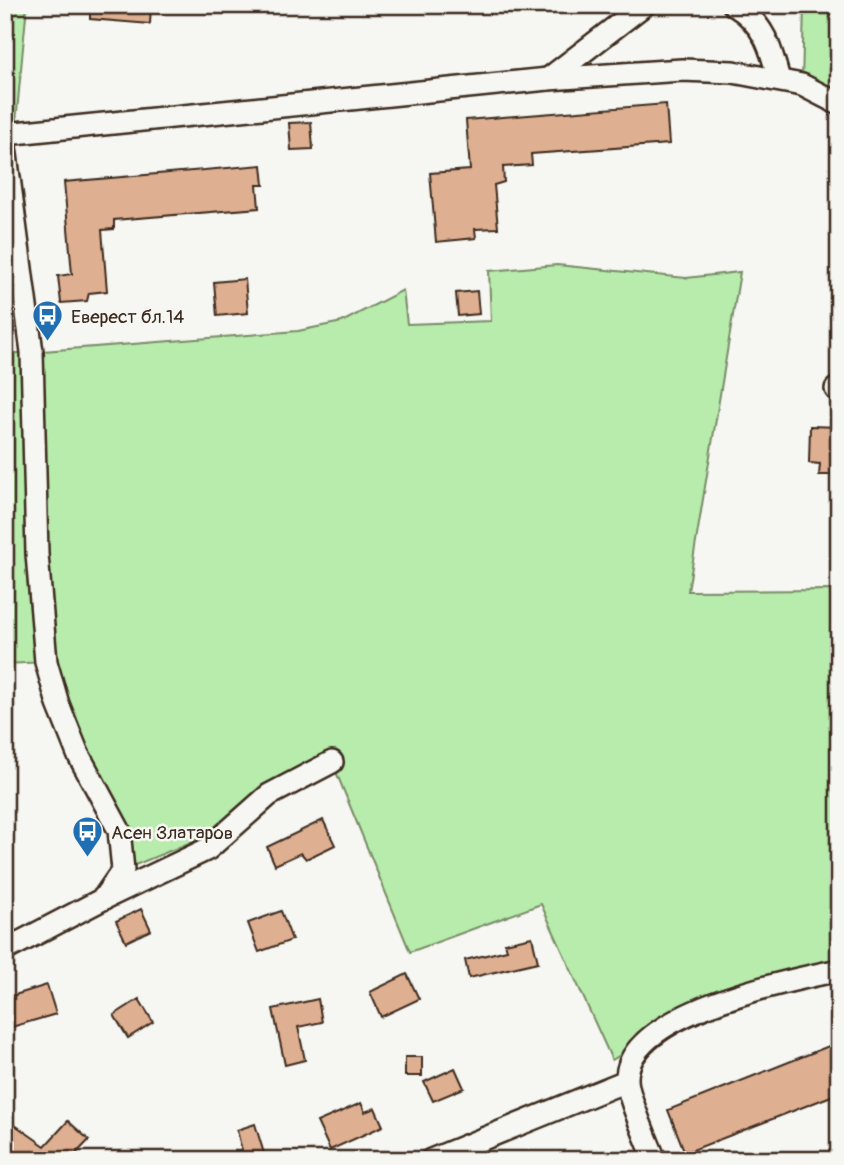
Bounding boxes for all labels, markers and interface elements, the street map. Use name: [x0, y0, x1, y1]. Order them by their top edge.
bus stop icon: Еверест бл.14: [31, 299, 65, 343]
place label: Еверест бл.14: [71, 305, 184, 329]
bus stop icon: Асен Златаров: [71, 815, 105, 859]
place label: Асен Златаров: [111, 821, 233, 845]

